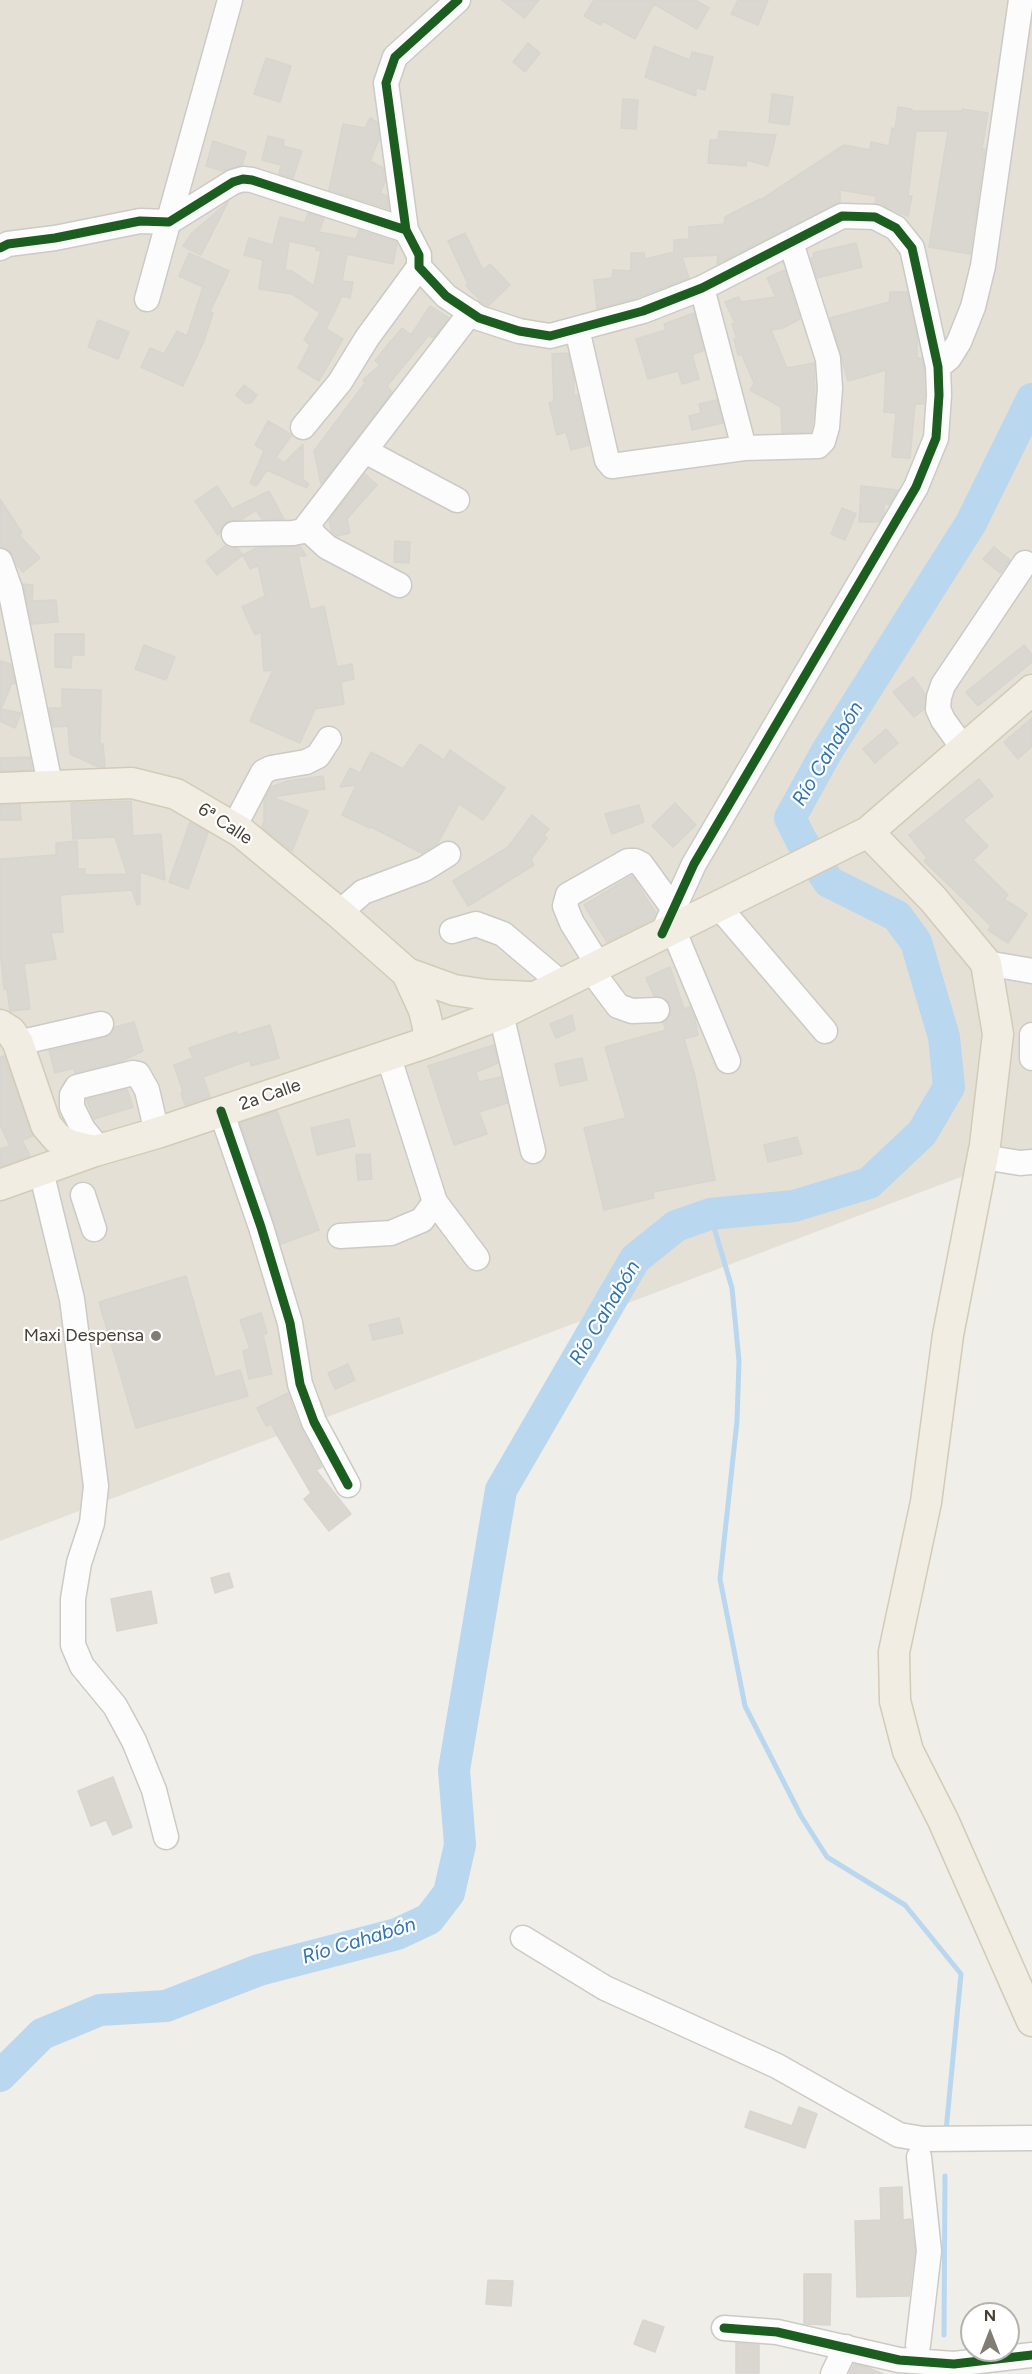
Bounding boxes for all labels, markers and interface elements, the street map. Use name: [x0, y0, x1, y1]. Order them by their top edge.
water label: Río Cahabón: [787, 698, 869, 810]
street label: 6ª Calle: [194, 798, 256, 850]
street label: 2a Calle: [236, 1074, 304, 1116]
water label: Río Cahabón: [564, 1257, 646, 1369]
place label: Maxi Despensa: [24, 1325, 144, 1347]
marker: Maxi Despensa: [149, 1329, 163, 1343]
water label: Río Cahabón: [299, 1912, 419, 1970]
north arrow: [960, 2302, 1020, 2362]
text: N: [984, 2306, 996, 2325]

